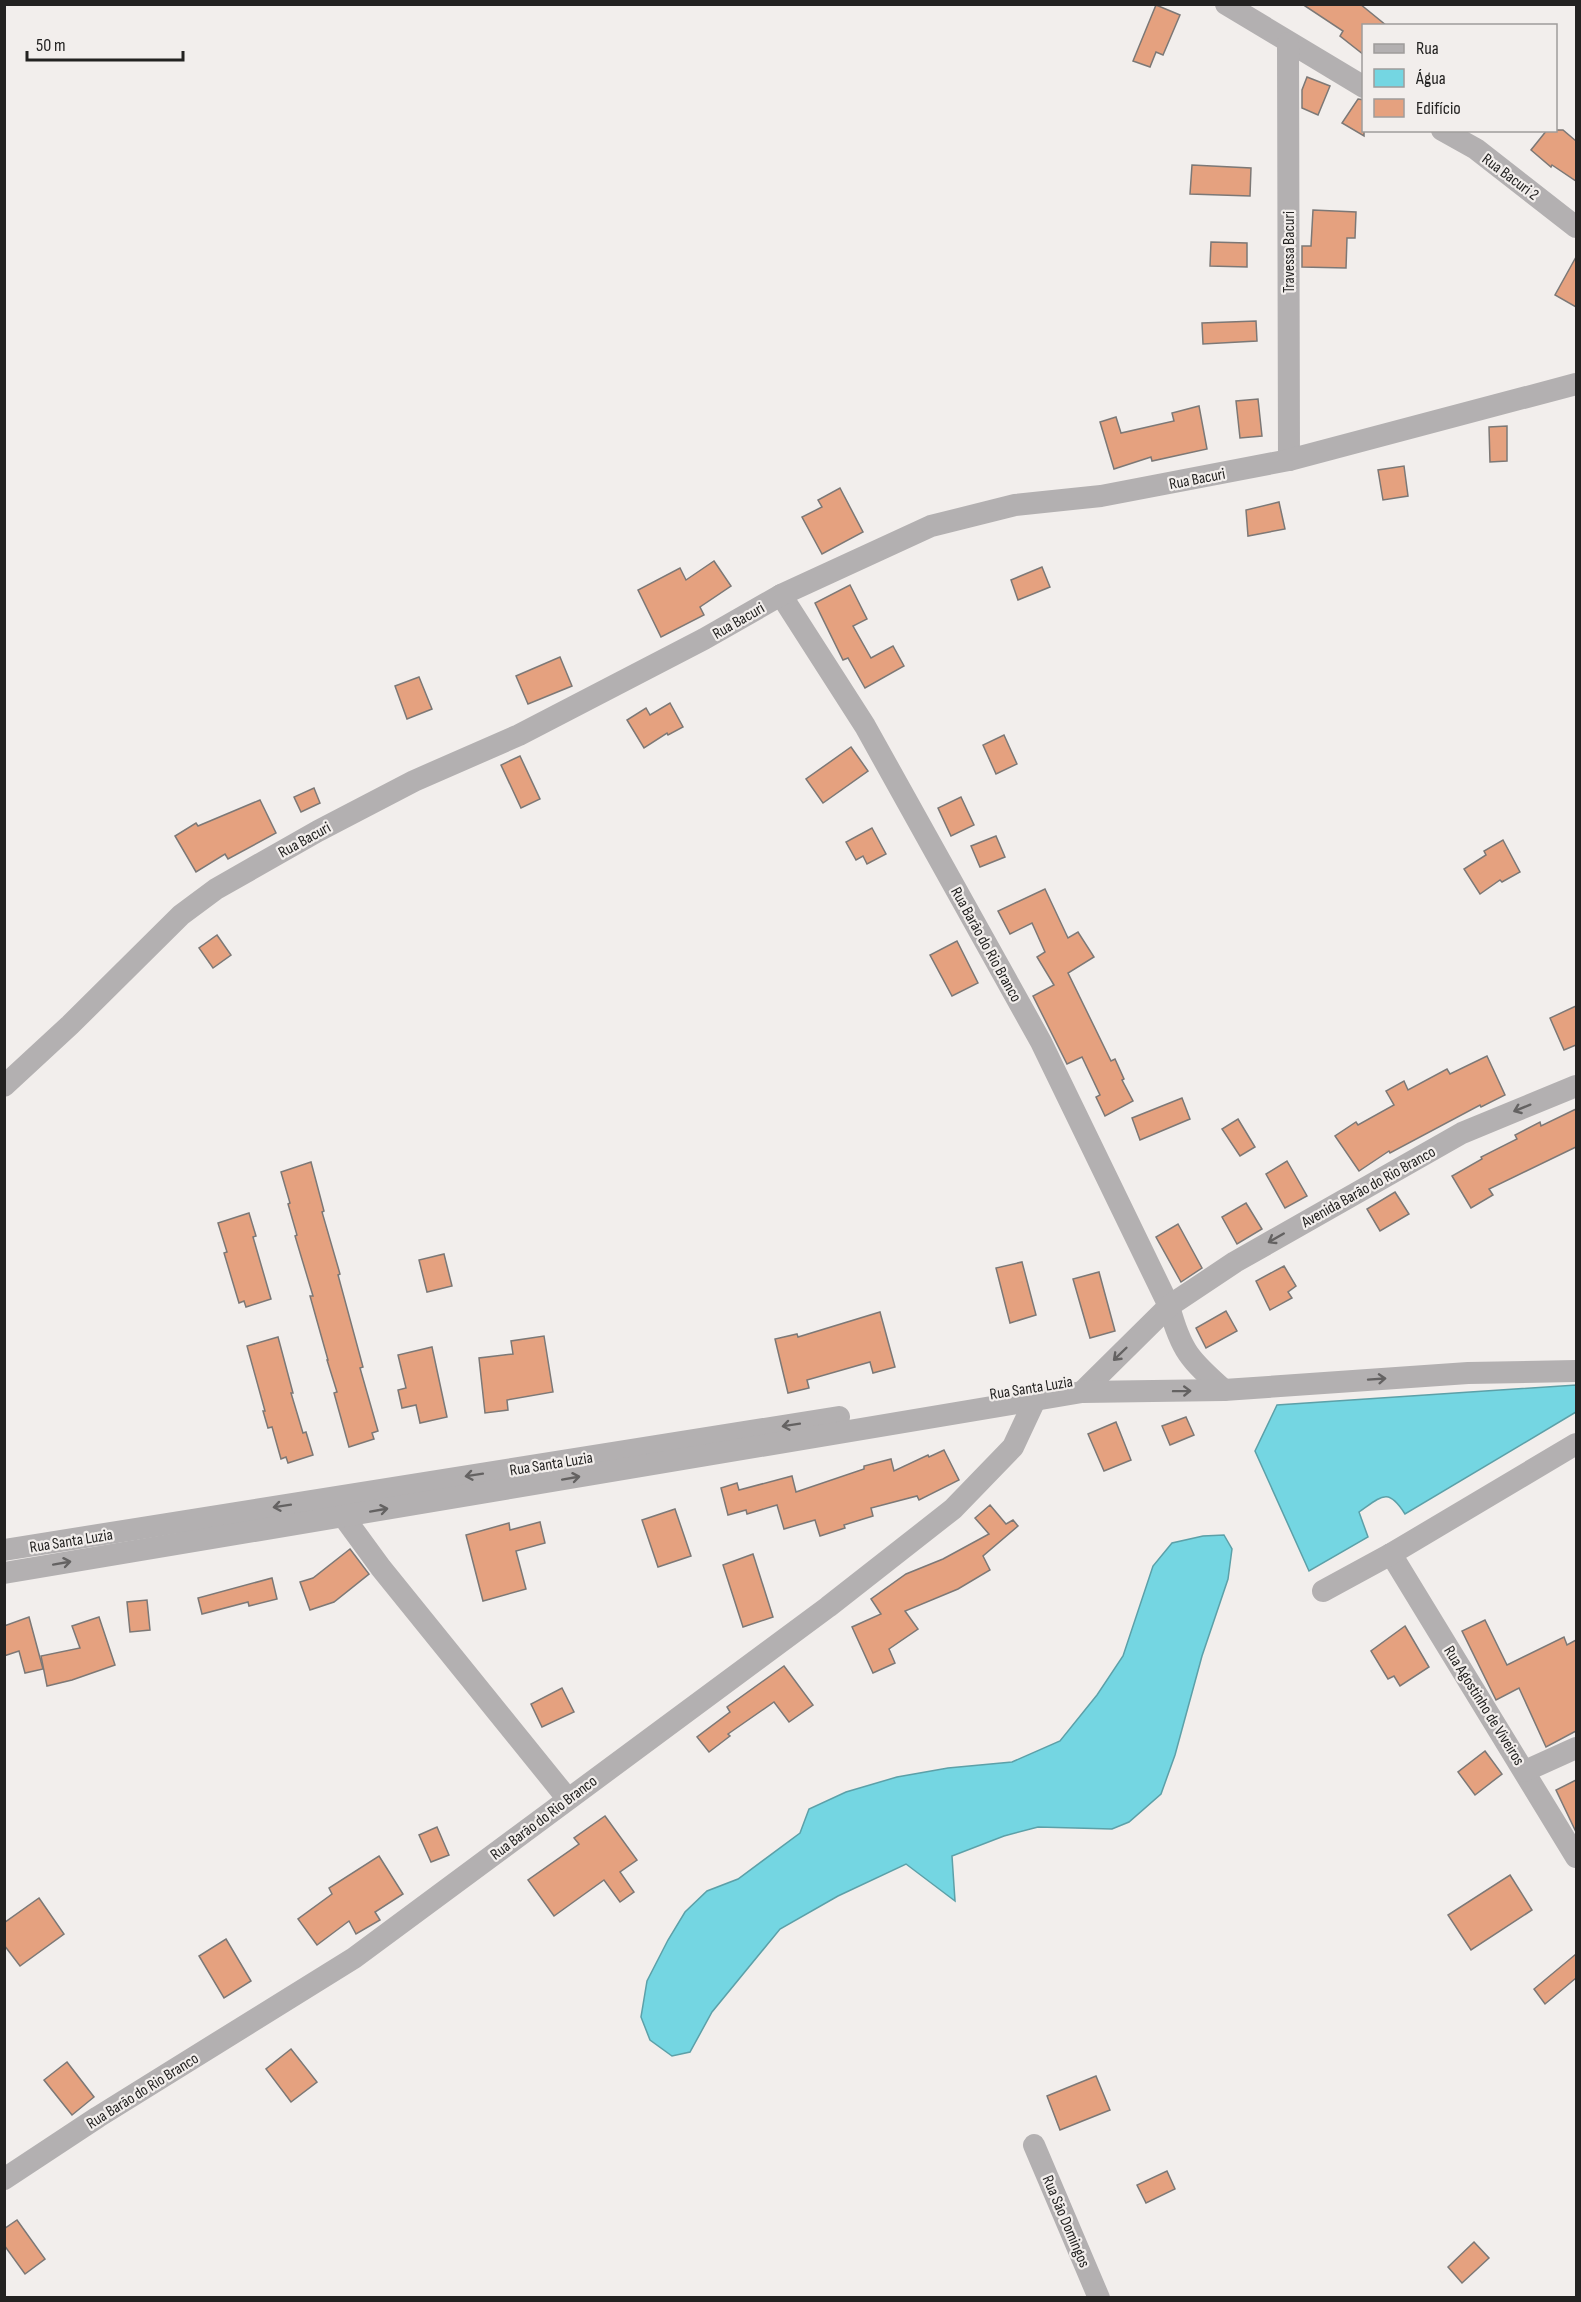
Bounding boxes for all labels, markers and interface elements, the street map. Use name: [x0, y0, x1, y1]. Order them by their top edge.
scale bar: [27, 24, 183, 62]
legend: [1362, 24, 1557, 132]
text: 50 m: [36, 35, 66, 56]
text: Rua: [1416, 38, 1439, 59]
text: Água: [1415, 68, 1446, 89]
text: Edifício: [1416, 98, 1461, 119]
street label: Rua Bacuri 2: [1478, 150, 1542, 205]
street label: Travessa Bacuri: [1280, 211, 1299, 293]
street label: Rua Bacuri: [1168, 465, 1227, 494]
street label: Rua Bacuri: [709, 599, 768, 644]
street label: Rua Bacuri: [275, 818, 334, 862]
street label: Rua Barão do Rio Branco: [946, 884, 1025, 1006]
one-way arrow: [1514, 1103, 1532, 1114]
street label: Avenida Barão do Rio Branco: [1298, 1143, 1439, 1233]
one-way arrow: [1268, 1232, 1285, 1244]
one-way arrow: [1113, 1347, 1128, 1361]
street label: Rua Santa Luzia: [988, 1373, 1074, 1404]
one-way arrow: [1367, 1374, 1386, 1385]
one-way arrow: [1172, 1385, 1192, 1396]
one-way arrow: [782, 1419, 801, 1430]
street label: Rua Santa Luzia: [508, 1449, 594, 1480]
one-way arrow: [465, 1470, 484, 1481]
one-way arrow: [561, 1472, 580, 1483]
one-way arrow: [272, 1501, 292, 1512]
one-way arrow: [368, 1504, 388, 1515]
street label: Rua Santa Luzia: [28, 1526, 114, 1557]
one-way arrow: [52, 1557, 72, 1568]
street label: Rua Agostinho de Viveiros: [1439, 1643, 1528, 1769]
street label: Rua Barão do Rio Branco: [487, 1772, 601, 1864]
street label: Rua Barão do Rio Branco: [83, 2049, 202, 2133]
street label: Rua São Domingos: [1038, 2173, 1094, 2271]

